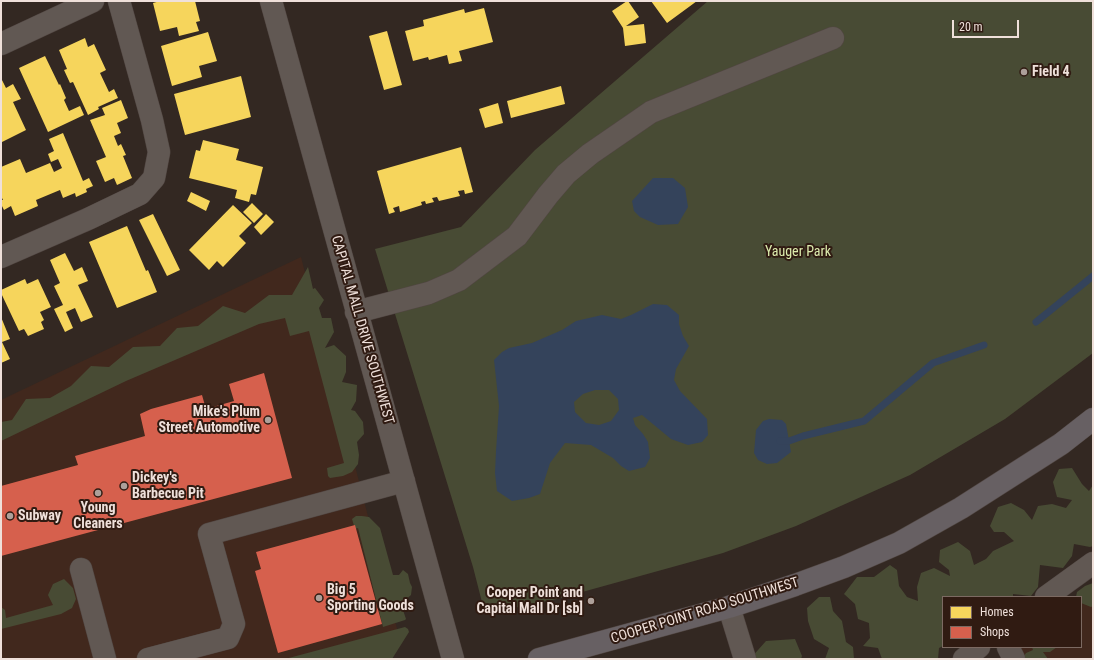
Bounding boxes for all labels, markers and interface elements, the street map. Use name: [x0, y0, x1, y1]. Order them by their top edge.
scale bar: [954, 12, 1021, 38]
text: 20 m: [959, 20, 983, 34]
place label: Field 4: [1032, 64, 1070, 80]
marker: Field 4: [1019, 67, 1029, 77]
street label: CAPITAL MALL DRIVE SOUTHWEST: [327, 234, 397, 426]
park label: Yauger Park: [765, 244, 831, 260]
place label: Mike's Plum Street Automotive: [158, 404, 260, 436]
marker: Mike's Plum Street Automotive: [263, 415, 273, 425]
place label: Dickey's Barbecue Pit: [132, 470, 204, 502]
marker: Dickey's Barbecue Pit: [119, 481, 129, 491]
marker: Young Cleaners: [93, 488, 103, 498]
place label: Young Cleaners: [73, 500, 123, 532]
place label: Subway: [18, 508, 61, 524]
marker: Subway: [5, 511, 15, 521]
street label: COOPER POINT ROAD SOUTHWEST: [609, 574, 801, 648]
place label: Big 5 Sporting Goods: [327, 582, 414, 614]
place label: Cooper Point and Capital Mall Dr [sb]: [476, 585, 583, 618]
marker: Big 5 Sporting Goods: [314, 593, 324, 603]
marker: Cooper Point and Capital Mall Dr [sb]: [586, 596, 596, 606]
legend: [942, 596, 1082, 648]
text: Homes: [980, 605, 1014, 619]
text: Shops: [980, 625, 1009, 639]

